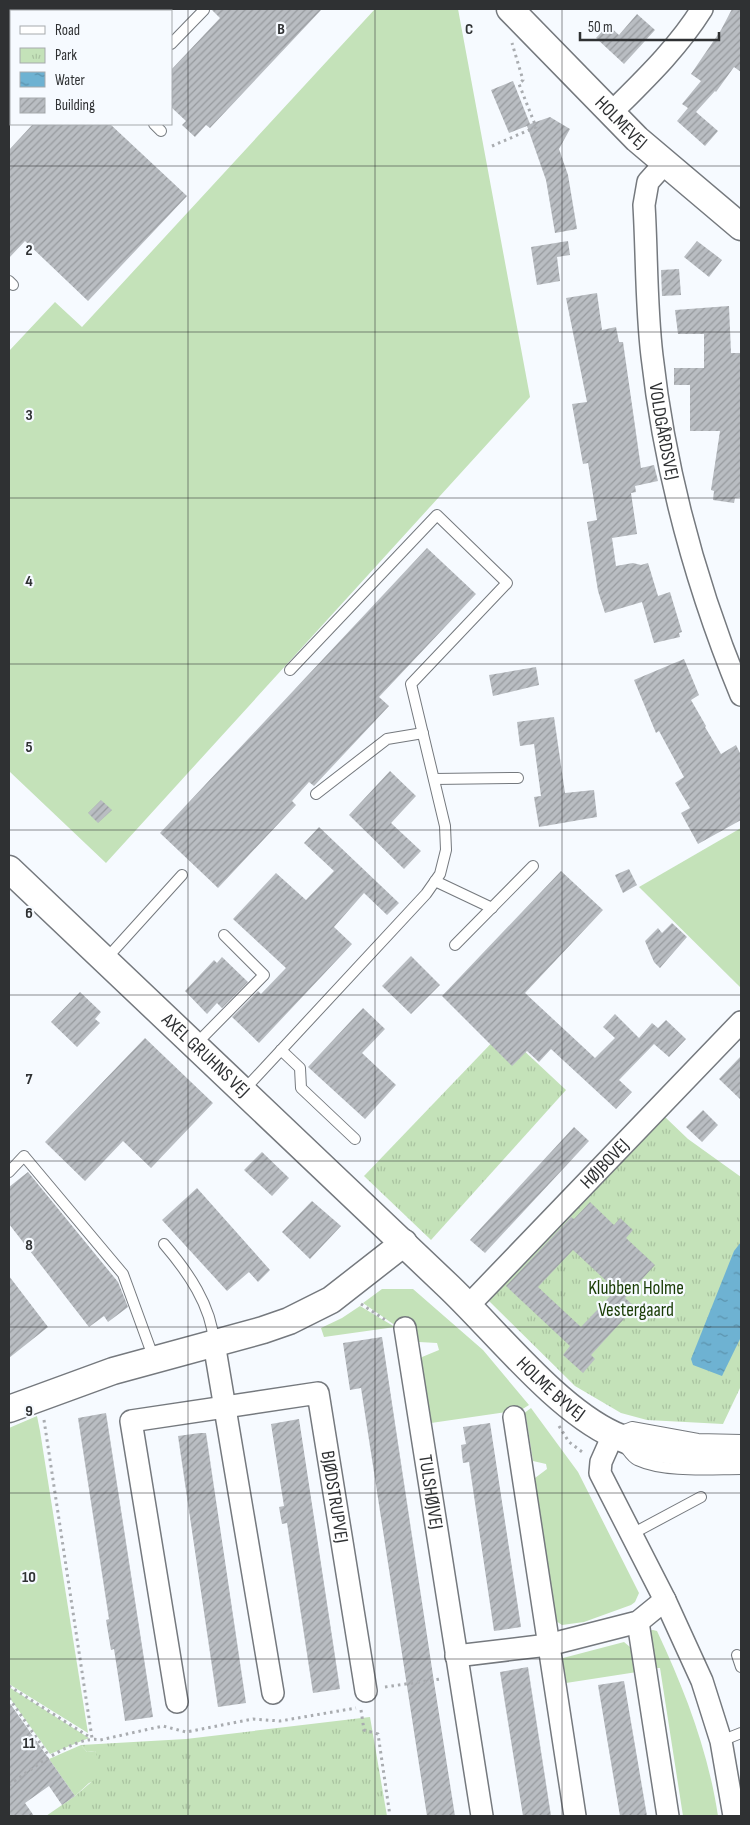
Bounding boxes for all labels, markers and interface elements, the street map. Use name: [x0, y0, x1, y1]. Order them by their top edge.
legend: [10, 10, 172, 125]
scale bar: [580, 10, 719, 42]
text: 50 m: [588, 18, 613, 37]
text: B: [277, 20, 285, 39]
text: C: [465, 20, 473, 39]
text: Road: [55, 21, 80, 40]
text: Park: [55, 46, 77, 65]
text: Water: [55, 71, 86, 90]
street label: HOLMEVEJ: [590, 91, 652, 154]
text: Building: [55, 96, 95, 115]
text: 2: [25, 241, 33, 260]
street label: VOLDGÅRDSVEJ: [644, 381, 684, 482]
text: 3: [25, 406, 33, 425]
text: 4: [25, 572, 33, 591]
text: 5: [25, 738, 33, 757]
text: 6: [25, 904, 33, 923]
street label: AXEL GRUHNS VEJ: [156, 1007, 255, 1102]
text: 7: [26, 1070, 33, 1089]
street label: HØJBOVEJ: [575, 1134, 634, 1194]
text: 8: [25, 1236, 33, 1255]
park label: Klubben Holme Vestergaard: [588, 1277, 684, 1322]
street label: HOLME BYVEJ: [512, 1352, 590, 1426]
text: 9: [25, 1402, 33, 1421]
street label: BJØDSTRUPVEJ: [316, 1449, 353, 1545]
street label: TULSHØJVEJ: [414, 1453, 448, 1531]
text: 10: [22, 1568, 36, 1587]
text: 11: [23, 1734, 36, 1753]

